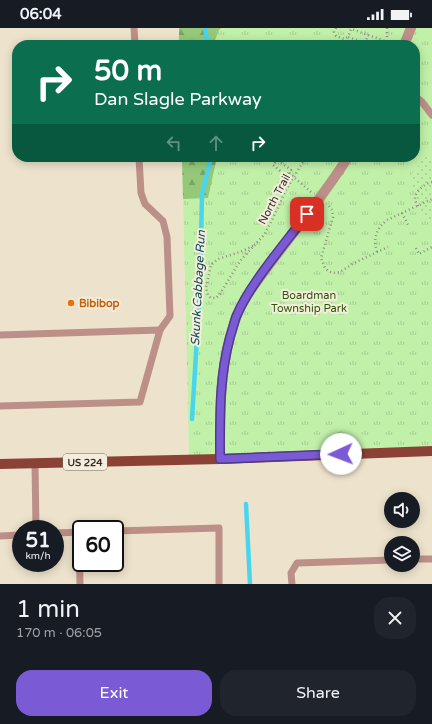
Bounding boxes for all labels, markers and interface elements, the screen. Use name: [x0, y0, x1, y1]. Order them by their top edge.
text: 06:04: [20, 5, 62, 23]
text: 50 m: [94, 54, 162, 88]
icon: right: [28, 56, 80, 108]
text: Dan Slagle Parkway: [94, 88, 262, 110]
icon: left: [163, 132, 185, 154]
icon: ahead: [205, 132, 227, 154]
icon: right: [247, 132, 269, 154]
street label: North Trail: [256, 172, 293, 227]
pin: [290, 197, 324, 231]
icon: arrive: [296, 203, 318, 225]
water label: Skunk Cabbage Run: [188, 229, 208, 346]
park label: Boardman Township Park: [271, 289, 347, 315]
place label: Bibibop: [79, 297, 120, 311]
marker: Bibibop: [66, 298, 76, 308]
position arrow: [320, 433, 362, 475]
road number: US 224: [63, 454, 107, 470]
map controls: [384, 492, 420, 572]
button: sound: [384, 492, 420, 528]
speed limit sign: 60: [72, 520, 124, 572]
text: 51: [25, 529, 51, 553]
button: layers: [384, 536, 420, 572]
text: km/h: [25, 550, 51, 562]
text: 1 min: [16, 595, 80, 624]
button: close: [374, 597, 416, 639]
text: 170 m · 06:05: [16, 625, 102, 641]
button: Exit: [16, 670, 212, 716]
button: Share: [220, 670, 416, 716]

